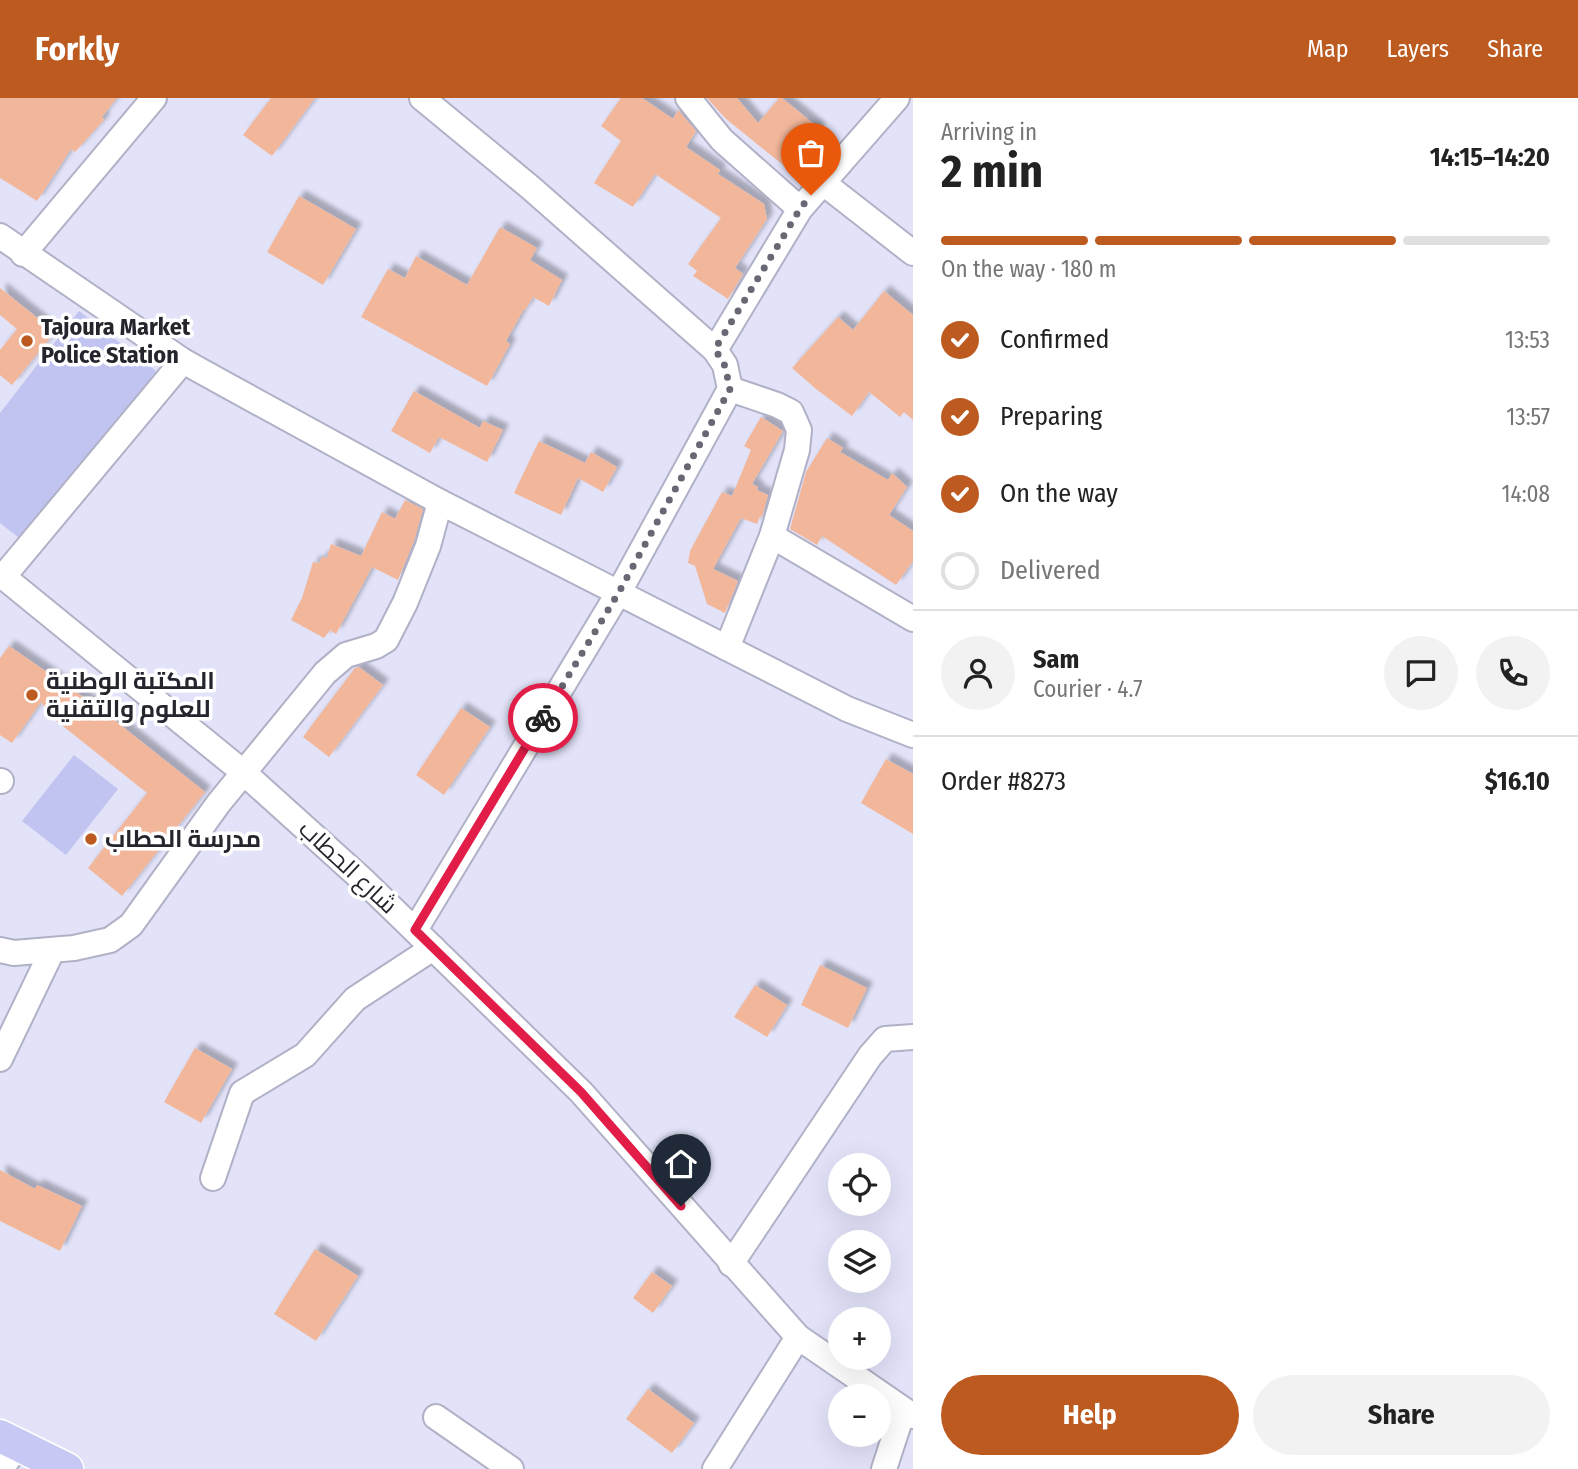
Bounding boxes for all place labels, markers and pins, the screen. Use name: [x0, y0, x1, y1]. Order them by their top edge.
pin: [781, 123, 841, 195]
place label: Tajoura Market Police Station: [41, 313, 191, 369]
marker: Tajoura Market Police Station: [19, 333, 35, 349]
place label: المكتبة الوطنية للعلوم والتقنية: [46, 667, 215, 725]
marker: المكتبة الوطنية للعلوم والتقنية: [24, 687, 40, 703]
place label: مدرسة الحطاب: [105, 825, 261, 853]
marker: مدرسة الحطاب: [83, 831, 99, 847]
pin: [651, 1134, 711, 1206]

